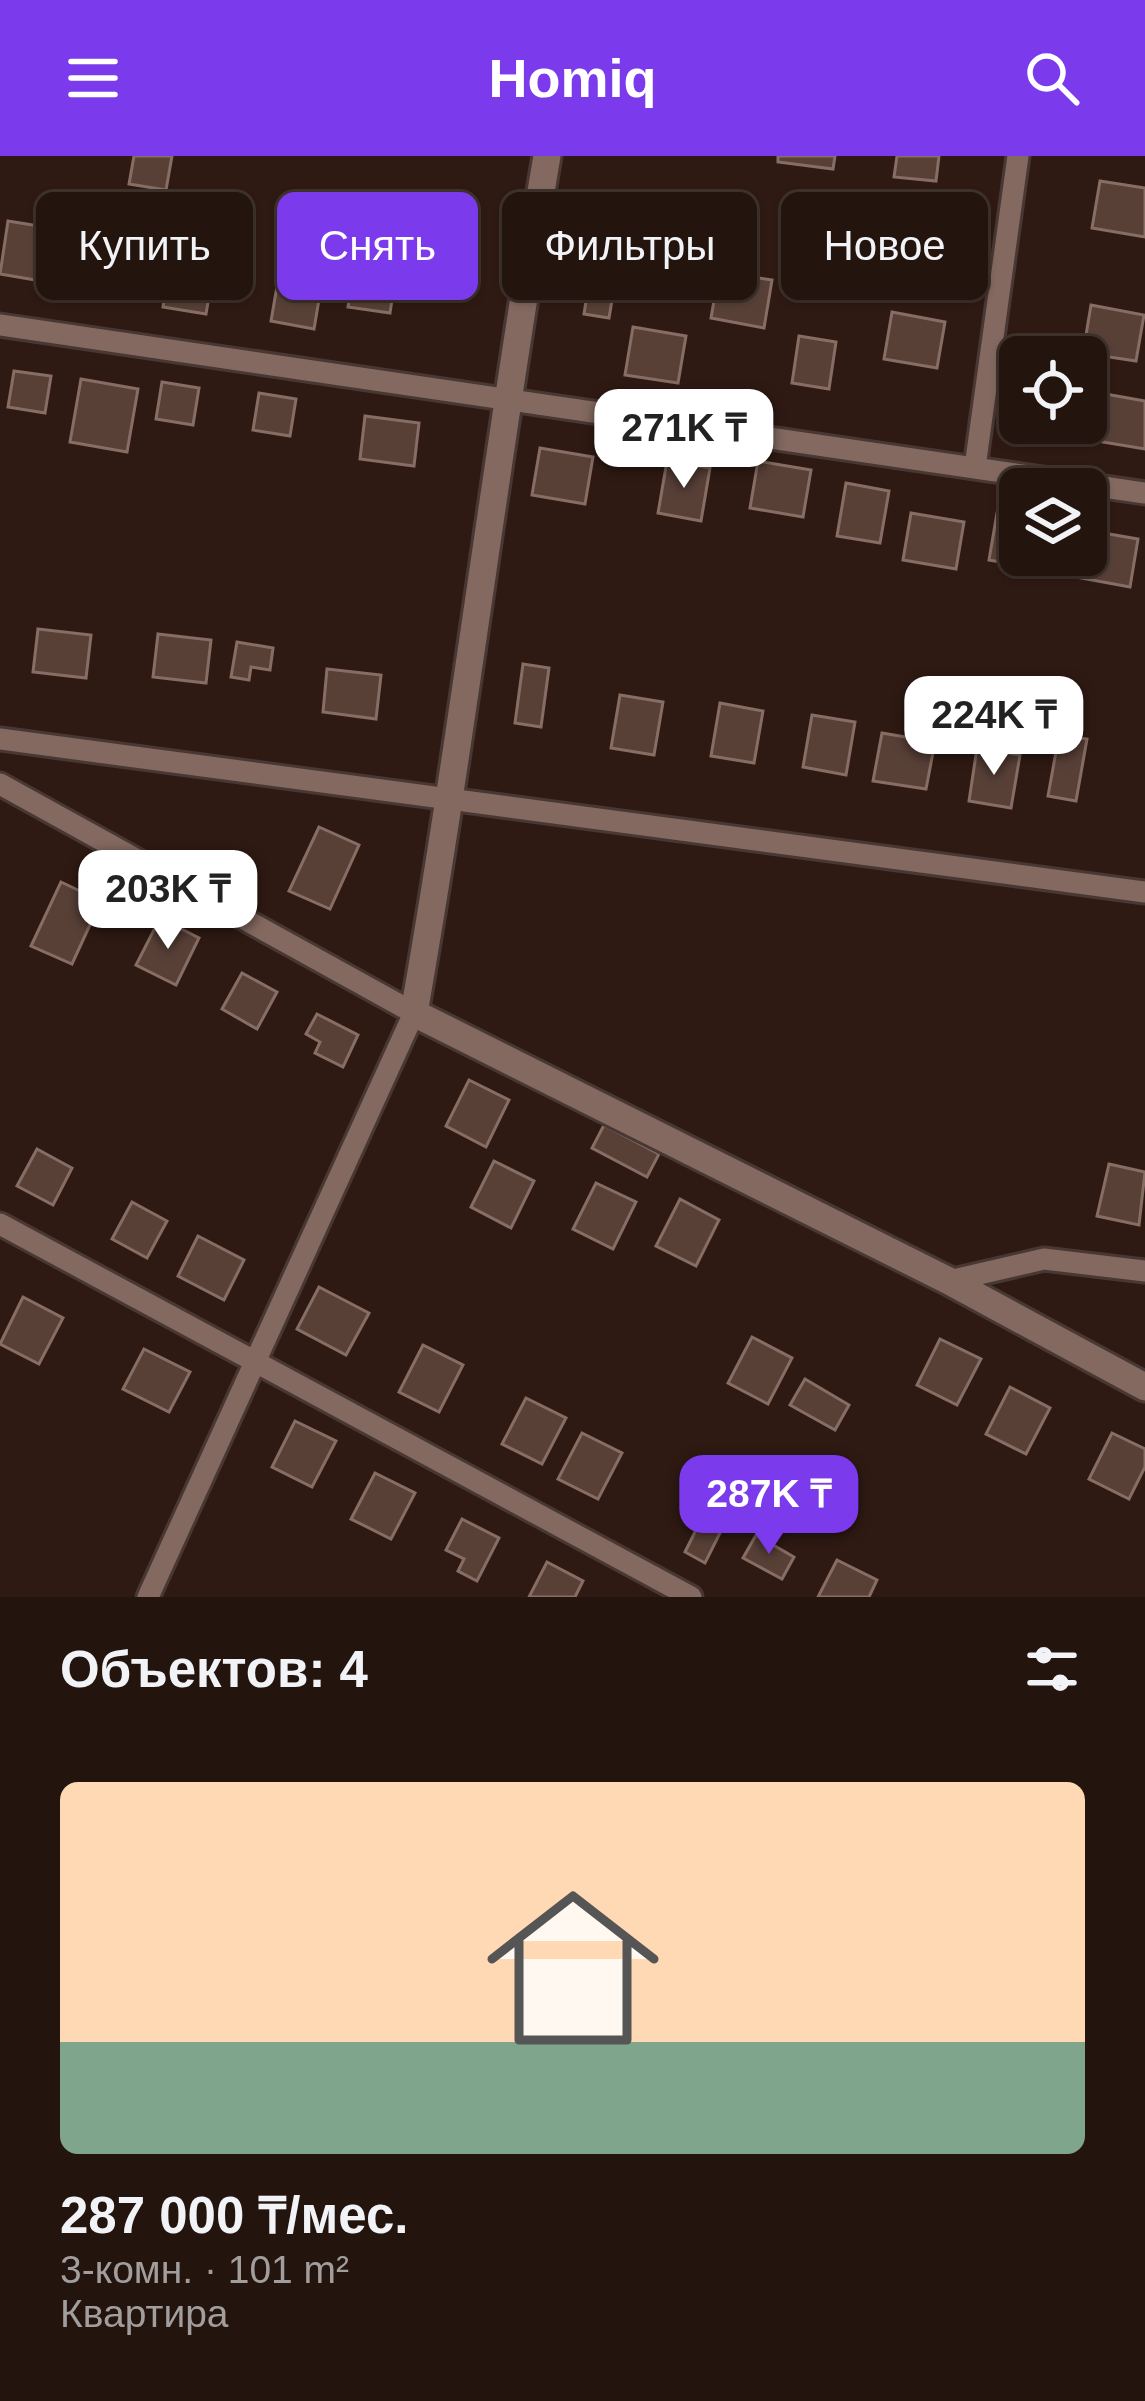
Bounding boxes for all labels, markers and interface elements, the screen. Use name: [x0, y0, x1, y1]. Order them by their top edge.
icon: menu: [60, 45, 126, 111]
icon: search: [1019, 45, 1085, 111]
text: Homiq: [489, 48, 657, 108]
chip: Купить: [36, 192, 253, 300]
chip: Снять: [277, 192, 478, 300]
chip: Фильтры: [502, 192, 757, 300]
chip: Новое: [781, 192, 988, 300]
map controls: [999, 336, 1107, 576]
button: locate: [999, 336, 1107, 444]
pin: 271K ₸: [586, 389, 782, 491]
text: 271K ₸: [621, 406, 747, 449]
button: layers: [999, 468, 1107, 576]
pin: 224K ₸: [896, 676, 1092, 778]
text: 224K ₸: [931, 693, 1057, 736]
pin: 203K ₸: [70, 850, 266, 952]
text: 203K ₸: [105, 867, 231, 910]
pin: 287K ₸: [671, 1455, 867, 1557]
text: 287K ₸: [706, 1472, 832, 1515]
icon: filters: [1019, 1636, 1085, 1702]
text: Объектов: 4: [60, 1641, 368, 1698]
icon: home: [465, 1860, 681, 2076]
text: 287 000 ₸/мес.: [60, 2187, 409, 2244]
text: 3-комн. · 101 m²: [60, 2248, 349, 2291]
text: Квартира: [60, 2292, 229, 2335]

